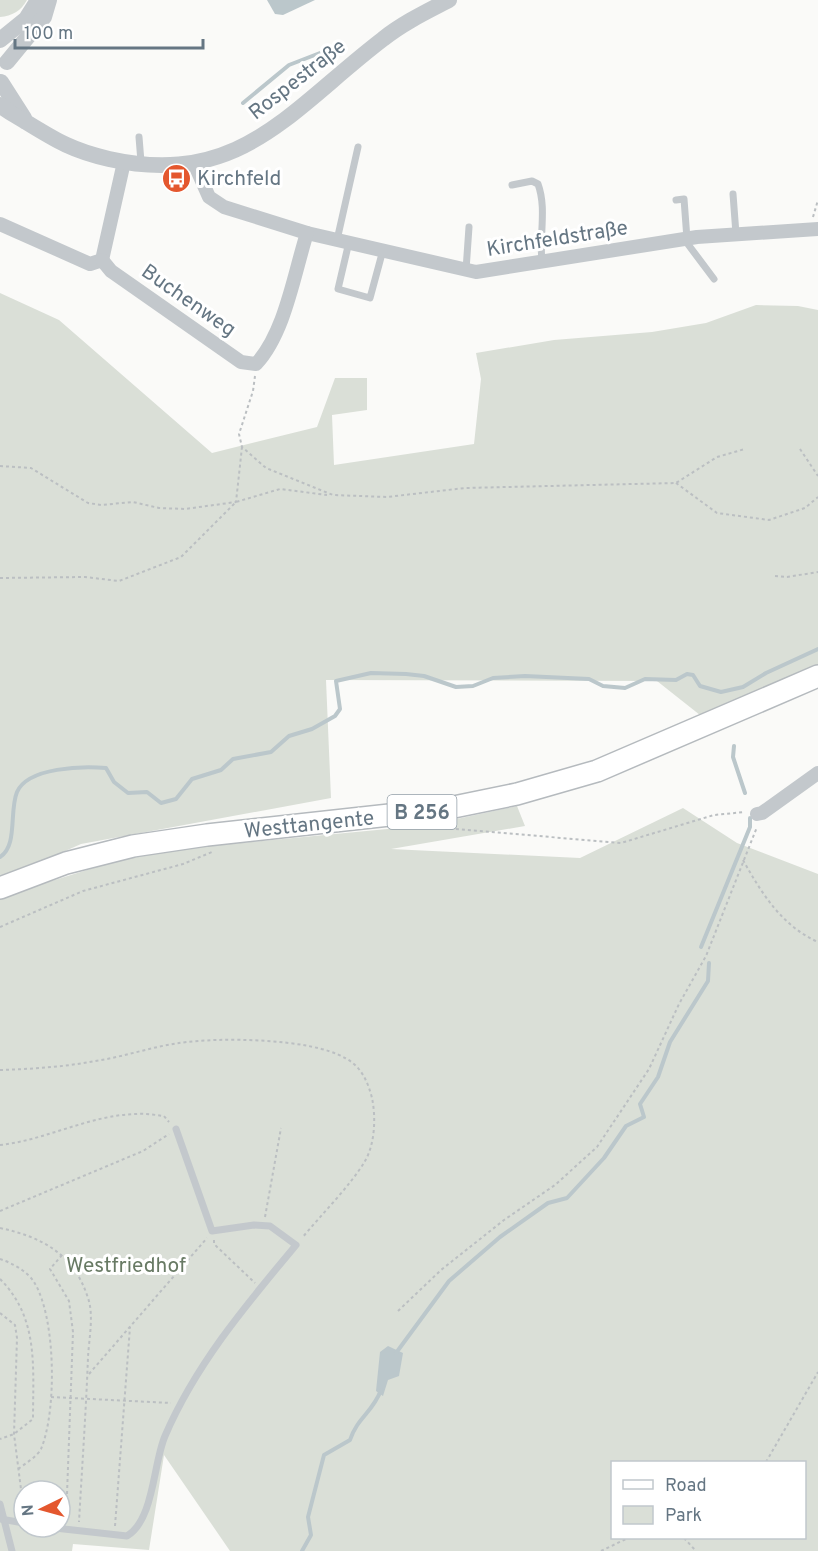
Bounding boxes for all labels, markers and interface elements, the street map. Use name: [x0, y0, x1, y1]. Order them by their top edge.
scale bar: [15, 12, 202, 50]
text: 100 m: [24, 23, 73, 46]
street label: Rospestraße: [244, 34, 352, 127]
bus stop icon: Kirchfeld: [160, 162, 192, 194]
place label: Kirchfeld: [197, 166, 281, 193]
street label: Kirchfeldstraße: [485, 215, 630, 264]
street label: Buchenweg: [136, 259, 241, 344]
road number: B 256: [388, 795, 456, 829]
street label: Westtangente: [243, 805, 375, 846]
park label: Westfriedhof: [66, 1253, 186, 1280]
legend: [611, 1461, 806, 1539]
text: Road: [665, 1475, 707, 1498]
north arrow: [12, 1479, 72, 1539]
text: N: [19, 1504, 40, 1517]
text: Park: [665, 1505, 702, 1528]

